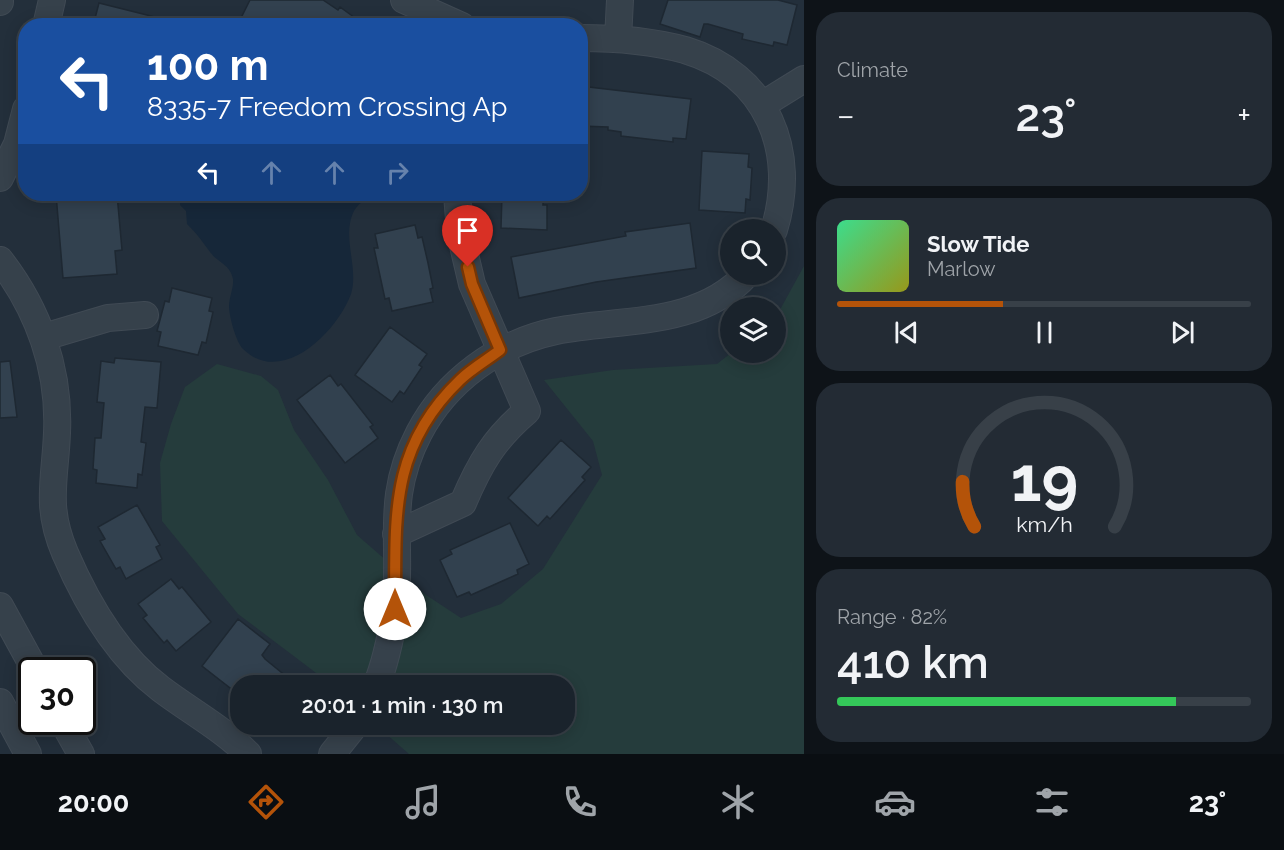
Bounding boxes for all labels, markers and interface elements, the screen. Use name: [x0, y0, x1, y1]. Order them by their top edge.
text: 100 m: [147, 41, 269, 90]
icon: left: [48, 42, 126, 120]
text: Climate: [837, 58, 908, 82]
text: 23°: [1016, 89, 1077, 142]
text: 8335-7 Freedom Crossing Ap: [147, 91, 507, 122]
text: −: [837, 96, 855, 135]
text: +: [1237, 96, 1251, 135]
icon: left: [192, 156, 225, 189]
icon: ahead: [255, 156, 288, 189]
icon: ahead: [318, 156, 351, 189]
icon: right: [381, 156, 414, 189]
pin: [442, 205, 493, 267]
icon: arrive: [451, 214, 484, 247]
map controls: [720, 219, 786, 363]
button: search: [720, 219, 786, 285]
text: Slow Tide: [927, 231, 1029, 257]
text: Marlow: [927, 257, 996, 281]
button: layers: [720, 297, 786, 363]
icon: previous: [890, 316, 923, 349]
icon: pause: [1028, 316, 1061, 349]
icon: next: [1166, 316, 1199, 349]
text: 19: [1010, 442, 1078, 516]
text: km/h: [1016, 512, 1072, 537]
position arrow: [363, 577, 427, 641]
text: Range · 82%: [837, 605, 947, 629]
text: 410 km: [837, 636, 989, 689]
speed limit sign: 30: [18, 657, 96, 735]
text: 20:01 · 1 min · 130 m: [302, 692, 503, 718]
icon: directions: [245, 781, 287, 823]
icon: music: [402, 781, 444, 823]
icon: phone: [559, 781, 601, 823]
icon: climate: [717, 781, 759, 823]
icon: car: [874, 781, 916, 823]
icon: filters: [1031, 781, 1073, 823]
text: 20:00: [58, 787, 129, 818]
text: 23°: [1189, 787, 1226, 818]

